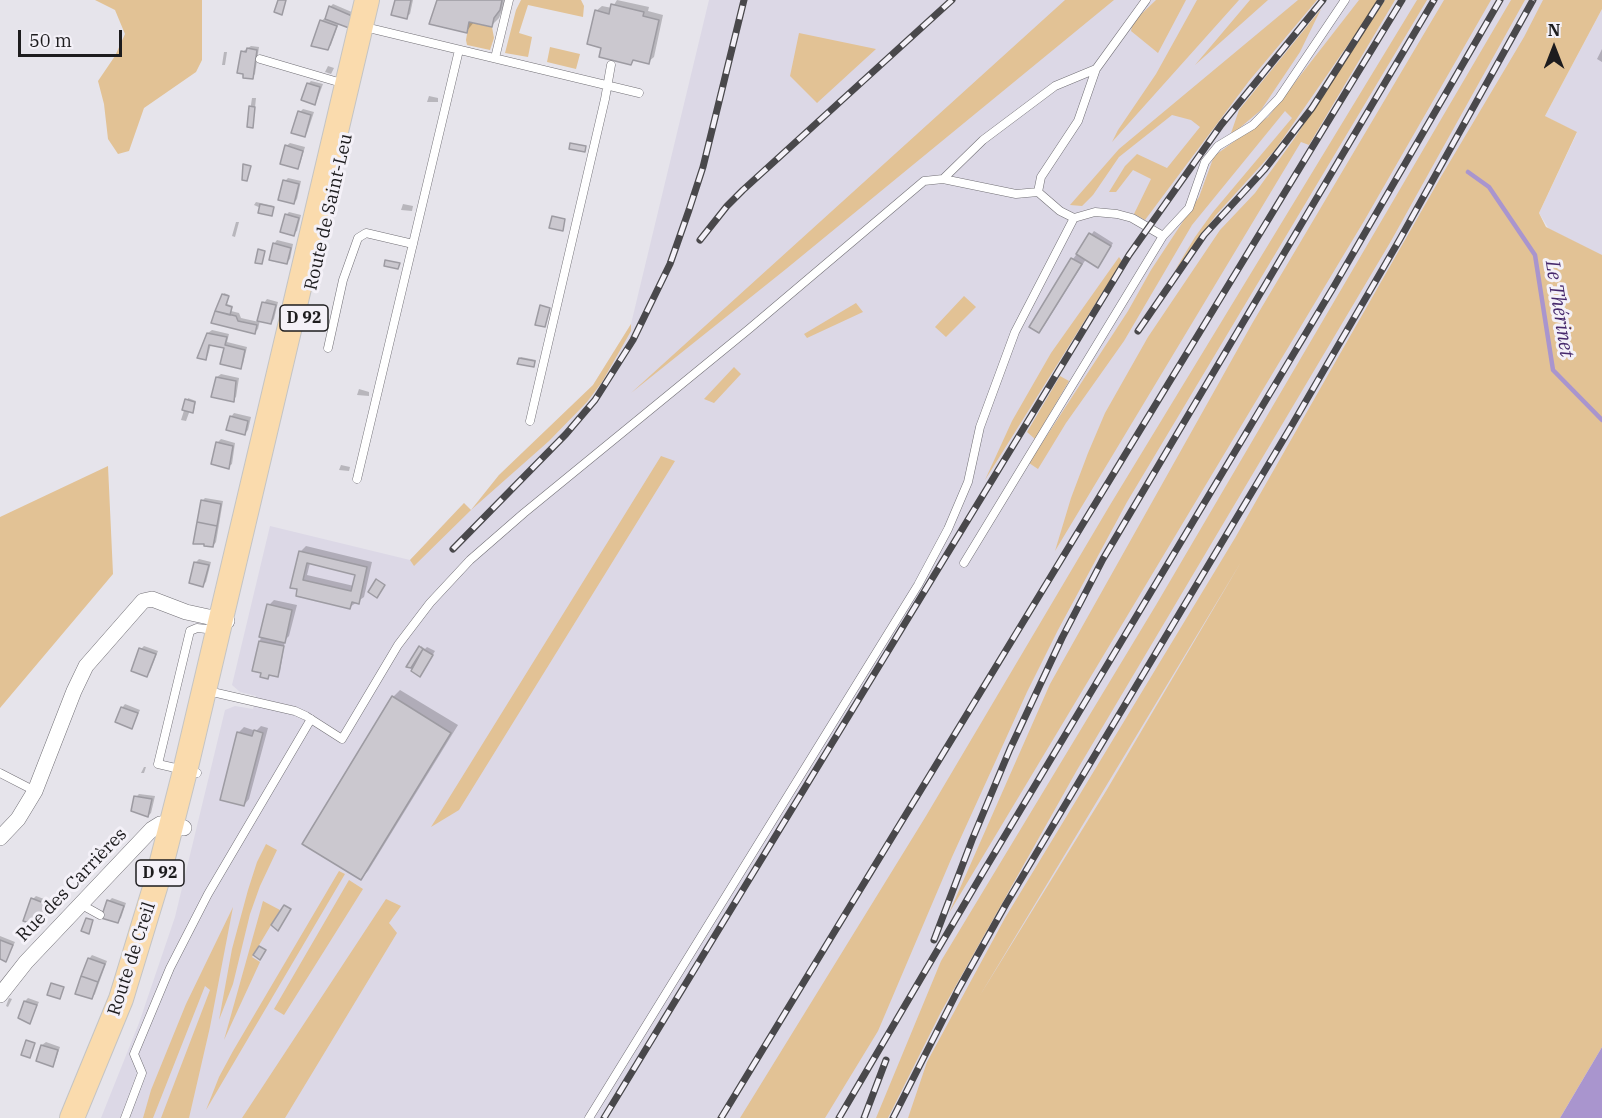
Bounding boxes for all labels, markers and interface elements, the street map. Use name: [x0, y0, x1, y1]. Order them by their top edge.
scale bar: [21, 18, 124, 56]
north arrow: [1524, 18, 1584, 78]
text: N: [1548, 20, 1560, 40]
text: 50 m: [29, 29, 72, 52]
street label: Route de Saint-Leu: [300, 132, 358, 292]
water label: Le Thérinet: [1539, 259, 1579, 359]
road number: D 92: [280, 305, 328, 331]
street label: Rue des Carrières: [12, 824, 132, 946]
road number: D 92: [136, 860, 184, 886]
street label: Route de Creil: [103, 899, 161, 1019]

